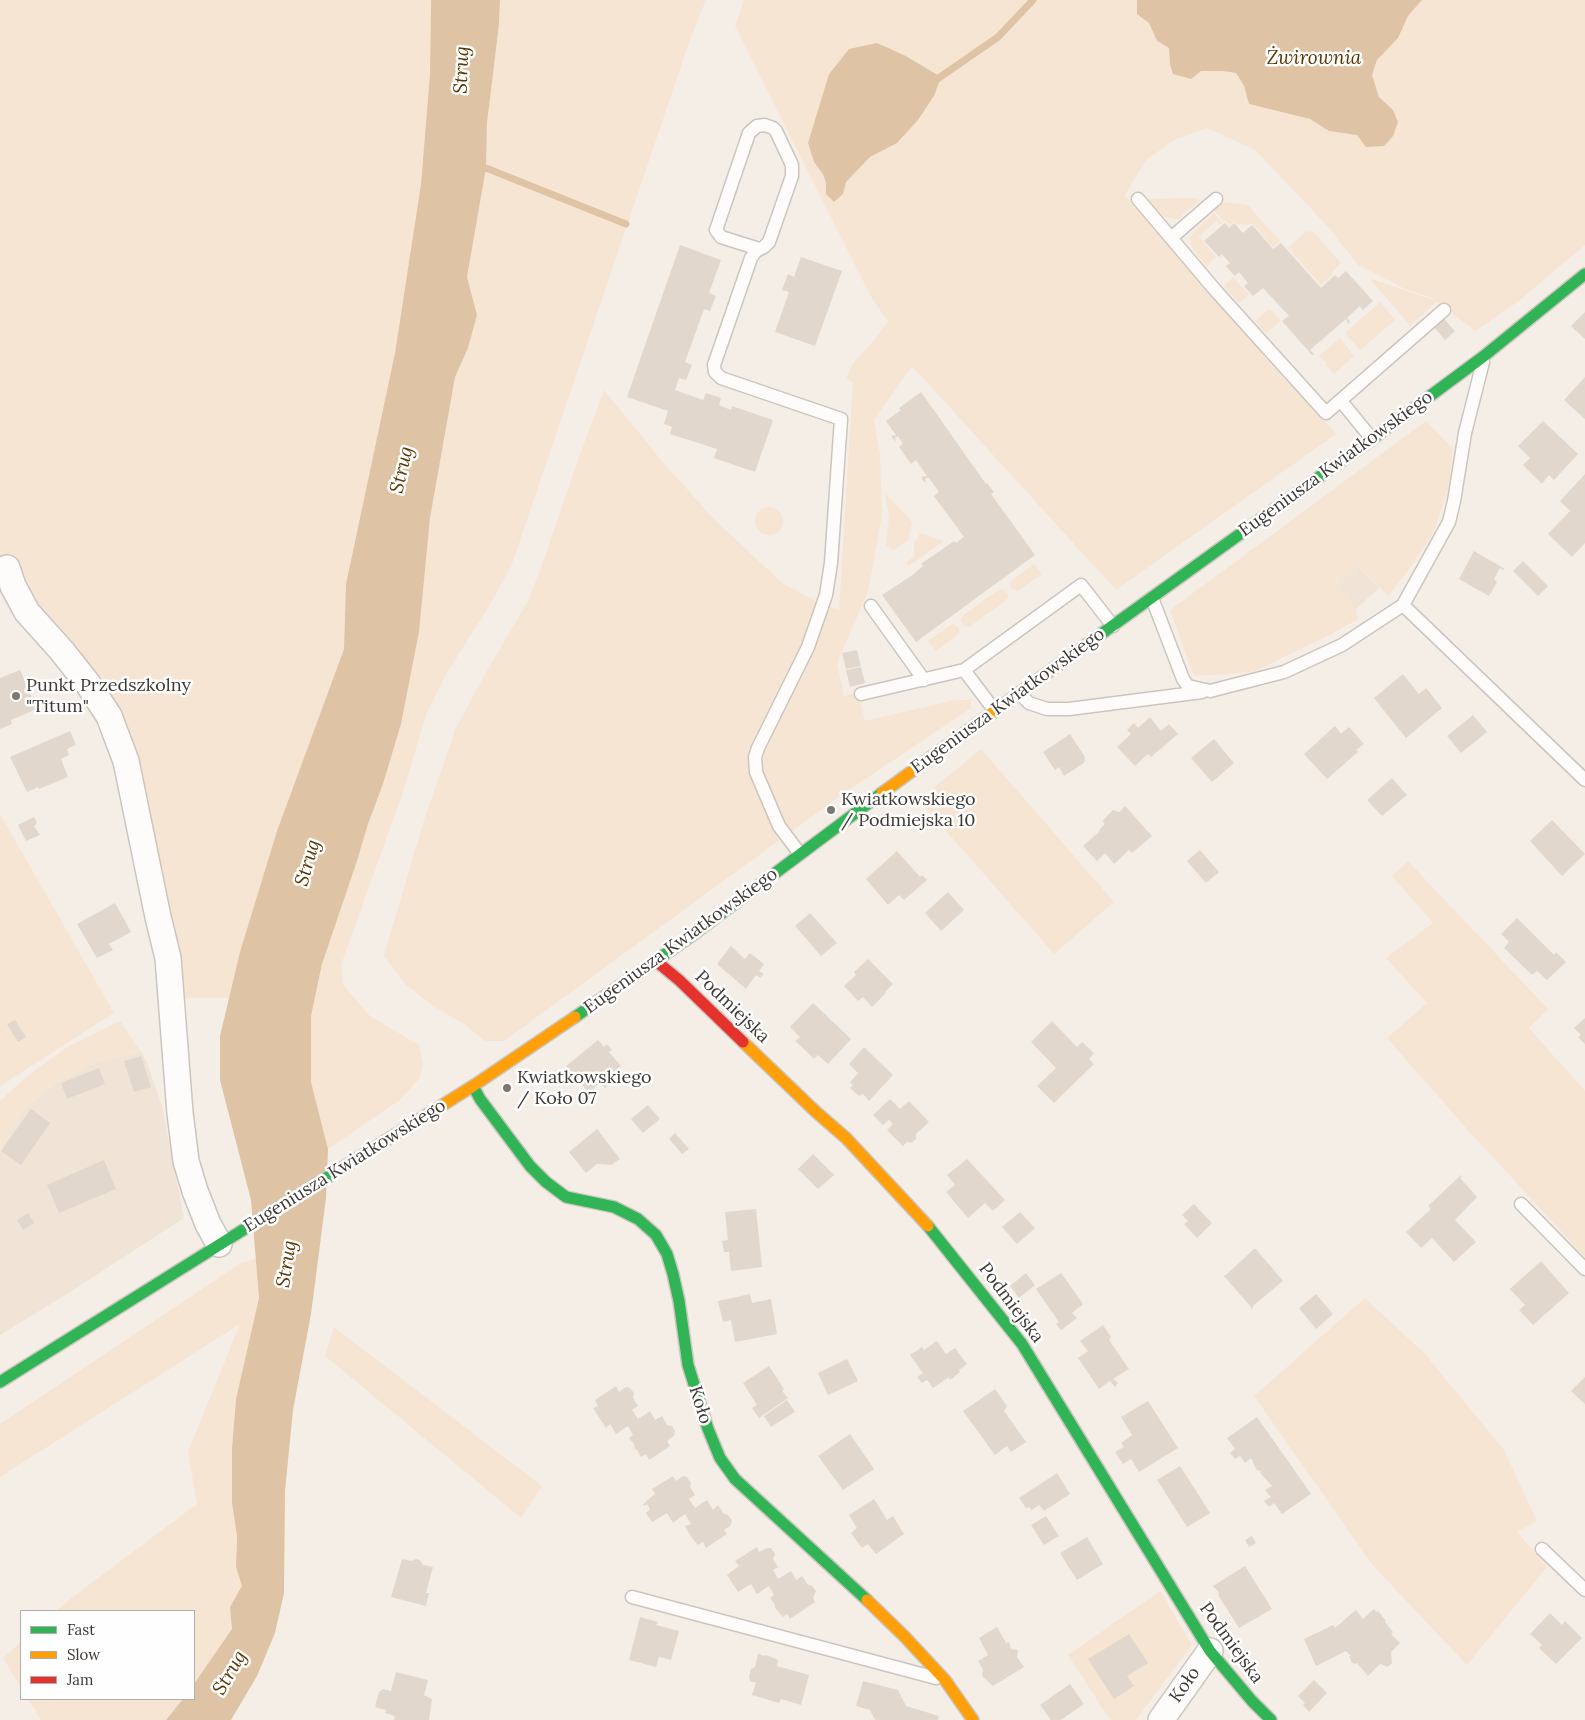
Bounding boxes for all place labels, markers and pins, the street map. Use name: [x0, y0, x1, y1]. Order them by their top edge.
place label: Punkt Przedszkolny "Titum": [26, 675, 191, 718]
marker: Punkt Przedszkolny "Titum": [10, 690, 22, 702]
place label: Kwiatkowskiego / Podmiejska 10: [841, 789, 976, 832]
marker: Kwiatkowskiego / Podmiejska 10: [825, 804, 837, 816]
place label: Kwiatkowskiego / Koło 07: [517, 1067, 652, 1110]
marker: Kwiatkowskiego / Koło 07: [501, 1082, 513, 1094]

